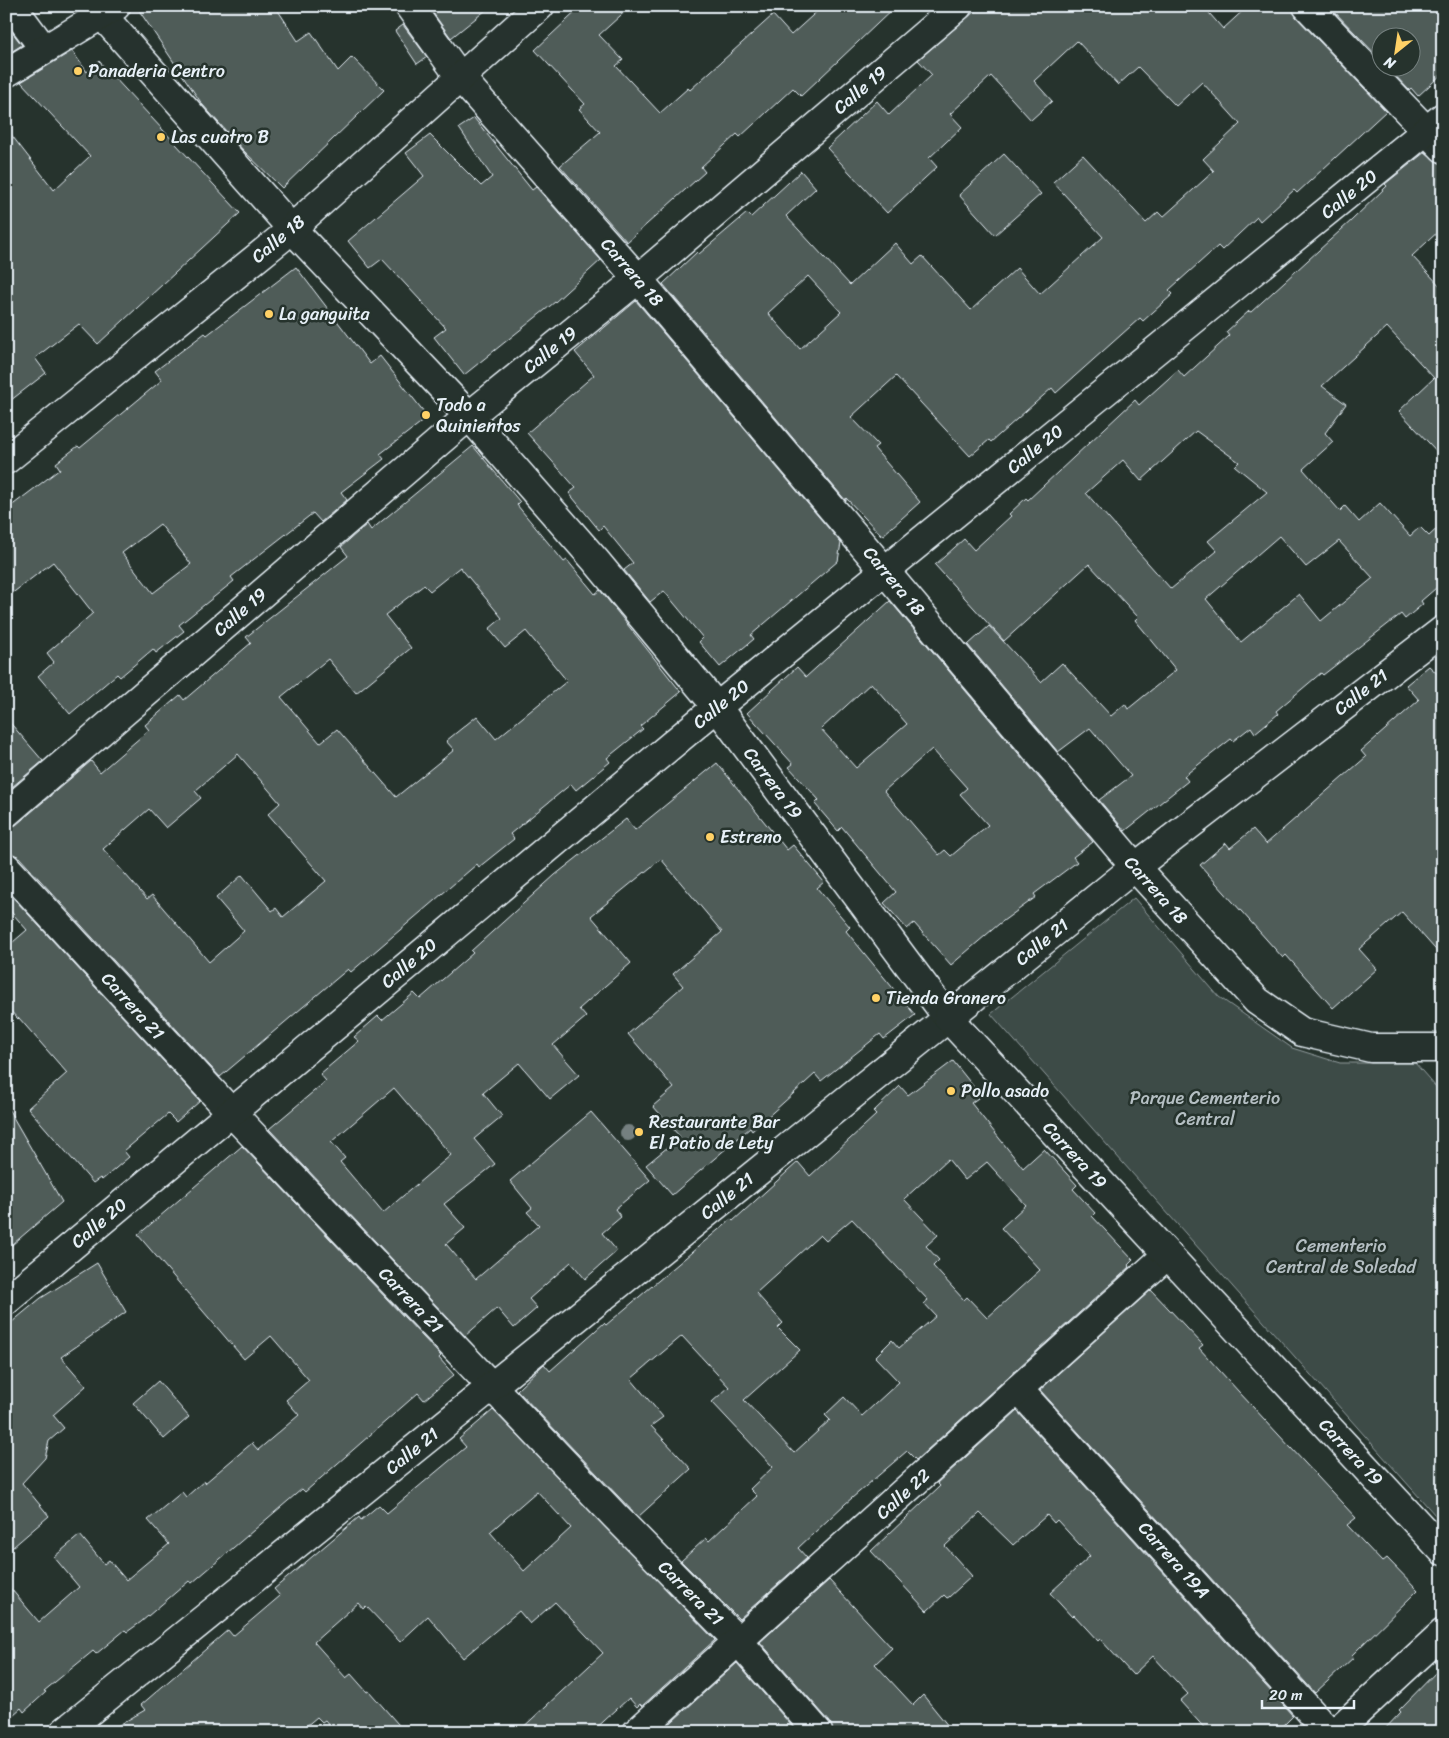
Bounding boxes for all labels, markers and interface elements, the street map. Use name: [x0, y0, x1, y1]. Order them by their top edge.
north arrow: [1372, 28, 1422, 78]
text: N: [1379, 49, 1401, 77]
place label: Panaderia Centro: [88, 55, 225, 87]
street label: Calle 19: [825, 57, 895, 123]
marker: Panaderia Centro: [72, 65, 84, 77]
place label: Las cuatro B: [171, 121, 269, 153]
marker: Las cuatro B: [155, 131, 167, 143]
street label: Calle 20: [1313, 161, 1385, 227]
street label: Calle 18: [244, 206, 313, 272]
street label: Carrera 18: [592, 230, 672, 314]
place label: La ganguita: [279, 298, 370, 330]
marker: La ganguita: [263, 308, 275, 320]
street label: Calle 19: [515, 318, 585, 382]
place label: Todo a Quinientos: [436, 389, 521, 442]
marker: Todo a Quinientos: [420, 409, 432, 421]
street label: Calle 20: [999, 416, 1071, 482]
street label: Carrera 18: [855, 539, 933, 624]
street label: Calle 19: [206, 579, 274, 645]
street label: Calle 21: [1326, 660, 1396, 724]
street label: Calle 20: [685, 671, 757, 737]
street label: Carrera 19: [735, 740, 811, 826]
place label: Estreno: [720, 821, 782, 853]
marker: Estreno: [704, 831, 716, 843]
street label: Carrera 18: [1116, 848, 1196, 932]
street label: Calle 21: [1008, 910, 1077, 974]
street label: Calle 20: [373, 929, 445, 997]
street label: Carrera 21: [93, 964, 173, 1048]
place label: Tienda Granero: [886, 982, 1006, 1014]
marker: Tienda Granero: [870, 992, 882, 1004]
place label: Pollo asado: [961, 1075, 1049, 1107]
park label: Parque Cementerio Central: [1130, 1082, 1280, 1135]
marker: Pollo asado: [945, 1085, 957, 1097]
place label: Restaurante Bar El Patio de Lety: [649, 1106, 781, 1159]
street label: Carrera 19: [1035, 1113, 1115, 1197]
marker: Restaurante Bar El Patio de Lety: [633, 1126, 645, 1138]
street label: Calle 21: [693, 1164, 762, 1228]
street label: Calle 20: [63, 1189, 135, 1257]
park label: Cementerio Central de Soledad: [1266, 1230, 1417, 1283]
street label: Carrera 21: [370, 1259, 452, 1341]
street label: Carrera 19: [1311, 1410, 1391, 1494]
street label: Calle 21: [378, 1419, 447, 1483]
street label: Calle 22: [868, 1460, 938, 1528]
street label: Carrera 19A: [1130, 1514, 1218, 1606]
street label: Carrera 21: [650, 1552, 732, 1634]
scale bar: [1262, 1678, 1354, 1710]
text: 20 m: [1269, 1682, 1303, 1708]

